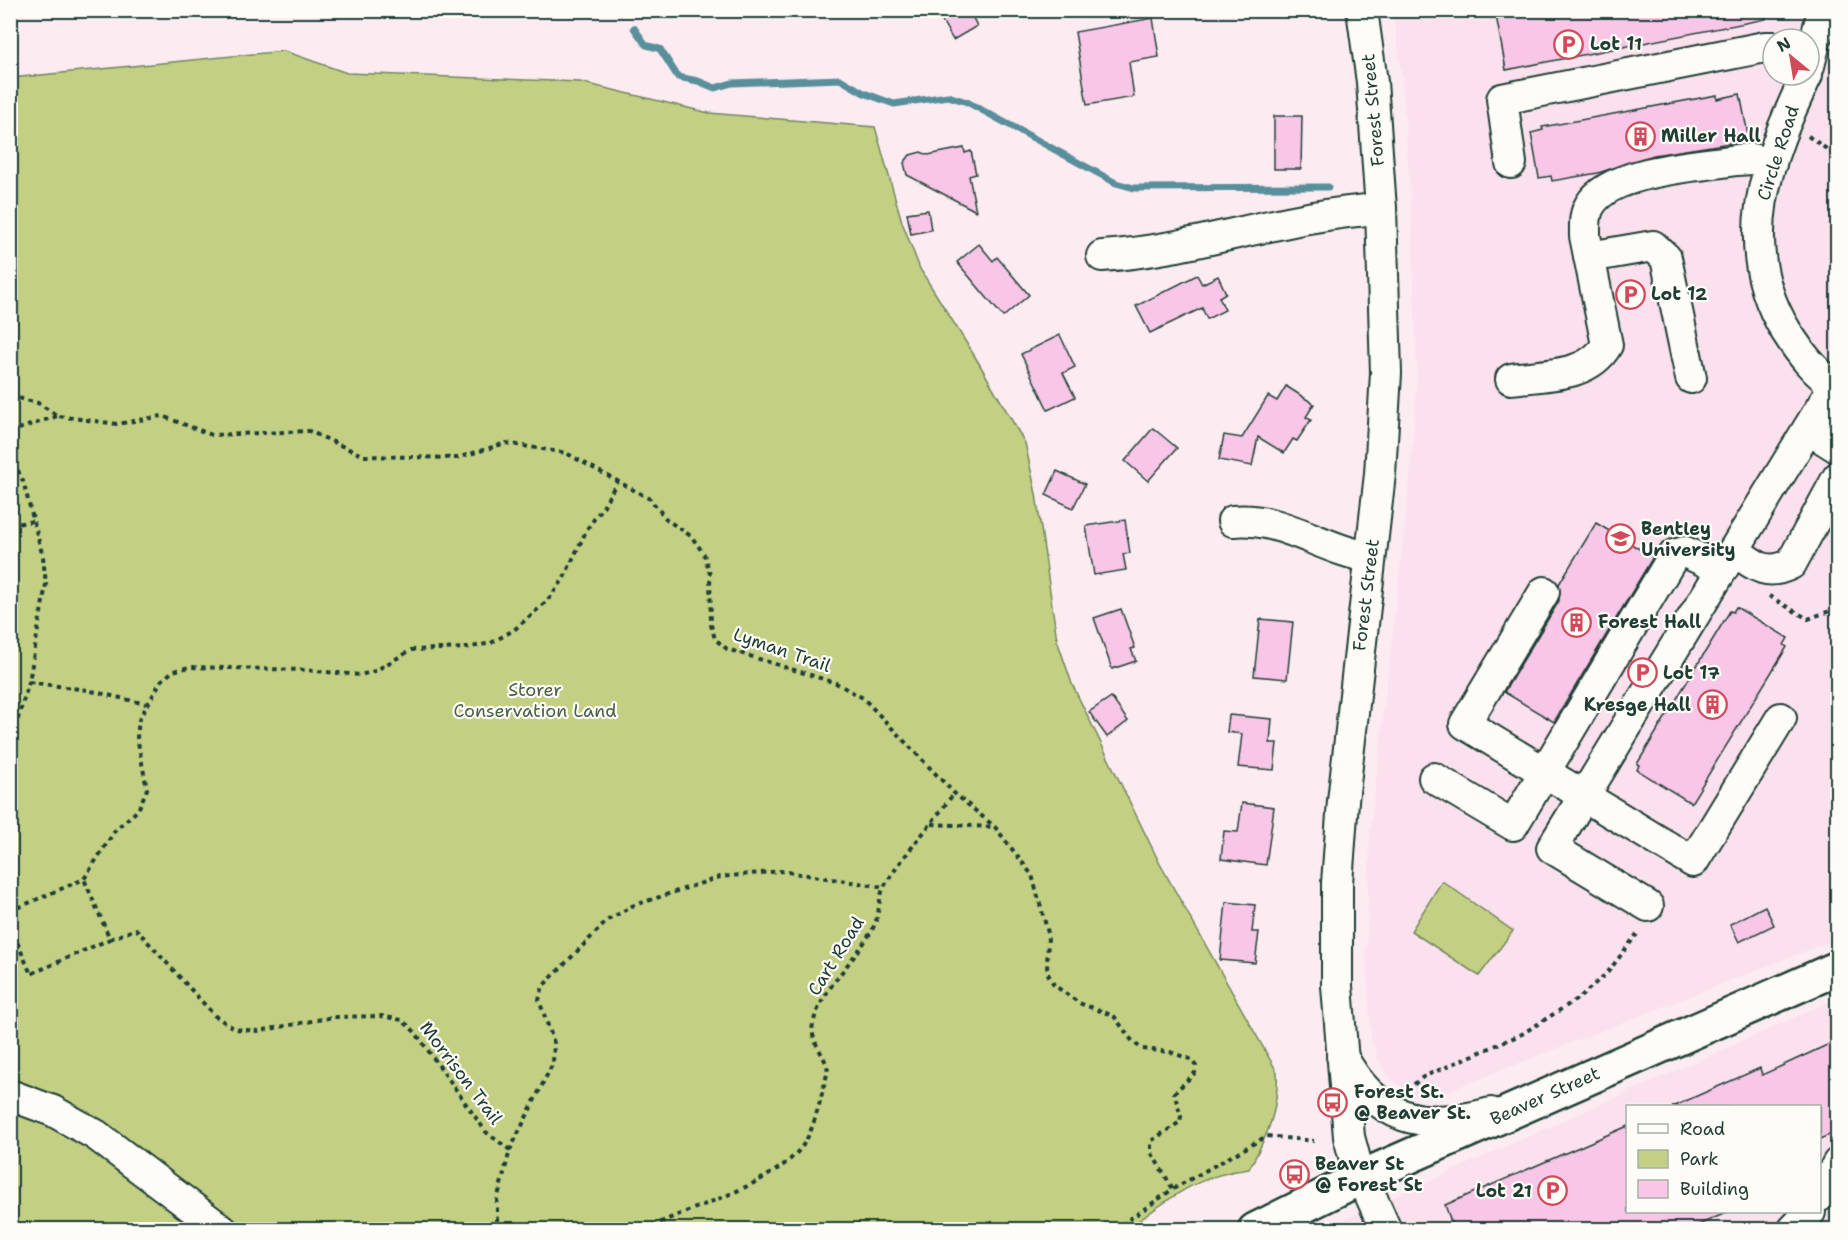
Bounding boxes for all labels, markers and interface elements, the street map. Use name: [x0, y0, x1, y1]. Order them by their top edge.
north arrow: [1761, 27, 1821, 87]
parking icon: Lot 11: [1553, 28, 1585, 60]
place label: Lot 11: [1590, 32, 1642, 56]
text: N: [1773, 32, 1794, 57]
street label: Forest Street: [1356, 53, 1390, 167]
street label: Circle Road: [1751, 102, 1805, 204]
building icon: Miller Hall: [1624, 120, 1656, 152]
place label: Miller Hall: [1661, 124, 1761, 148]
parking icon: Lot 12: [1614, 278, 1646, 310]
place label: Lot 12: [1651, 282, 1708, 306]
place label: Bentley University: [1641, 517, 1735, 562]
school or university icon: Bentley University: [1604, 523, 1636, 555]
street label: Forest Street: [1347, 537, 1385, 653]
building icon: Forest Hall: [1561, 606, 1593, 638]
place label: Forest Hall: [1598, 610, 1701, 634]
street label: Lyman Trail: [730, 622, 834, 678]
parking icon: Lot 17: [1626, 657, 1658, 689]
place label: Lot 17: [1663, 661, 1720, 685]
park label: Storer Conservation Land: [453, 678, 617, 723]
building icon: Kresge Hall: [1696, 689, 1728, 721]
place label: Kresge Hall: [1584, 693, 1691, 717]
street label: Cart Road: [802, 912, 870, 1000]
street label: Morrison Trail: [414, 1016, 508, 1130]
street label: Beaver Street: [1486, 1061, 1604, 1131]
place label: Forest St. @ Beaver St.: [1354, 1080, 1471, 1125]
bus stop icon: Forest St. @ Beaver St.: [1317, 1086, 1349, 1118]
legend: [1626, 1105, 1821, 1213]
text: Road: [1680, 1117, 1725, 1141]
text: Park: [1680, 1147, 1719, 1171]
place label: Beaver St @ Forest St: [1315, 1152, 1423, 1197]
bus stop icon: Beaver St @ Forest St: [1278, 1158, 1310, 1190]
parking icon: Lot 21: [1537, 1175, 1569, 1207]
text: Building: [1680, 1177, 1749, 1201]
place label: Lot 21: [1476, 1179, 1532, 1203]

